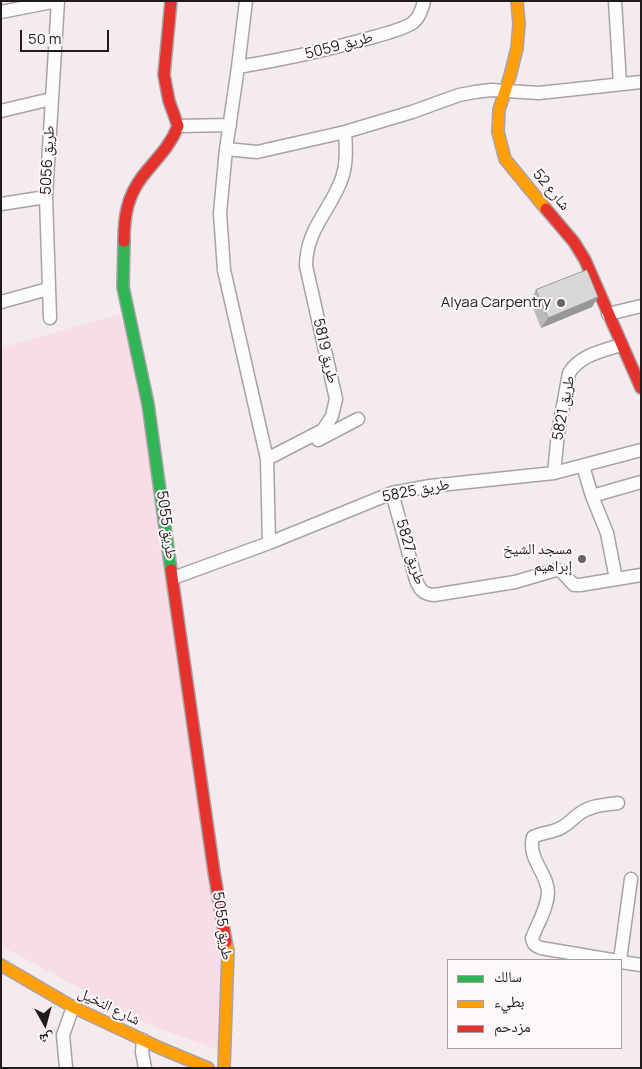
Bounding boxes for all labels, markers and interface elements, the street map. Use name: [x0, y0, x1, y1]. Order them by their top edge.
scale bar: [22, 20, 111, 52]
text: 50 m: [28, 28, 62, 49]
street label: طريق 5059: [303, 28, 375, 64]
street label: طريق 5056: [37, 125, 59, 195]
street label: شارع 52: [529, 166, 573, 214]
place label: Alyaa Carpentry: [441, 294, 551, 312]
marker: Alyaa Carpentry: [555, 297, 567, 309]
street label: طريق 5819: [309, 317, 341, 385]
street label: طريق 5821: [549, 374, 579, 442]
street label: طريق 5825: [381, 476, 451, 506]
street label: طريق 5055: [152, 490, 180, 560]
street label: طريق 5827: [392, 517, 428, 587]
place label: مسجد الشيخ إبراهيم: [503, 541, 572, 576]
marker: مسجد الشيخ إبراهيم: [576, 553, 588, 565]
street label: طريق 5055: [208, 891, 236, 961]
legend: [447, 959, 622, 1049]
text: سالك: [494, 966, 522, 987]
street label: شارع النخيل: [75, 984, 143, 1030]
text: بطيء: [494, 991, 524, 1012]
north arrow: [20, 999, 70, 1049]
text: مزدحم: [494, 1016, 531, 1037]
text: ش: [38, 1029, 55, 1050]

